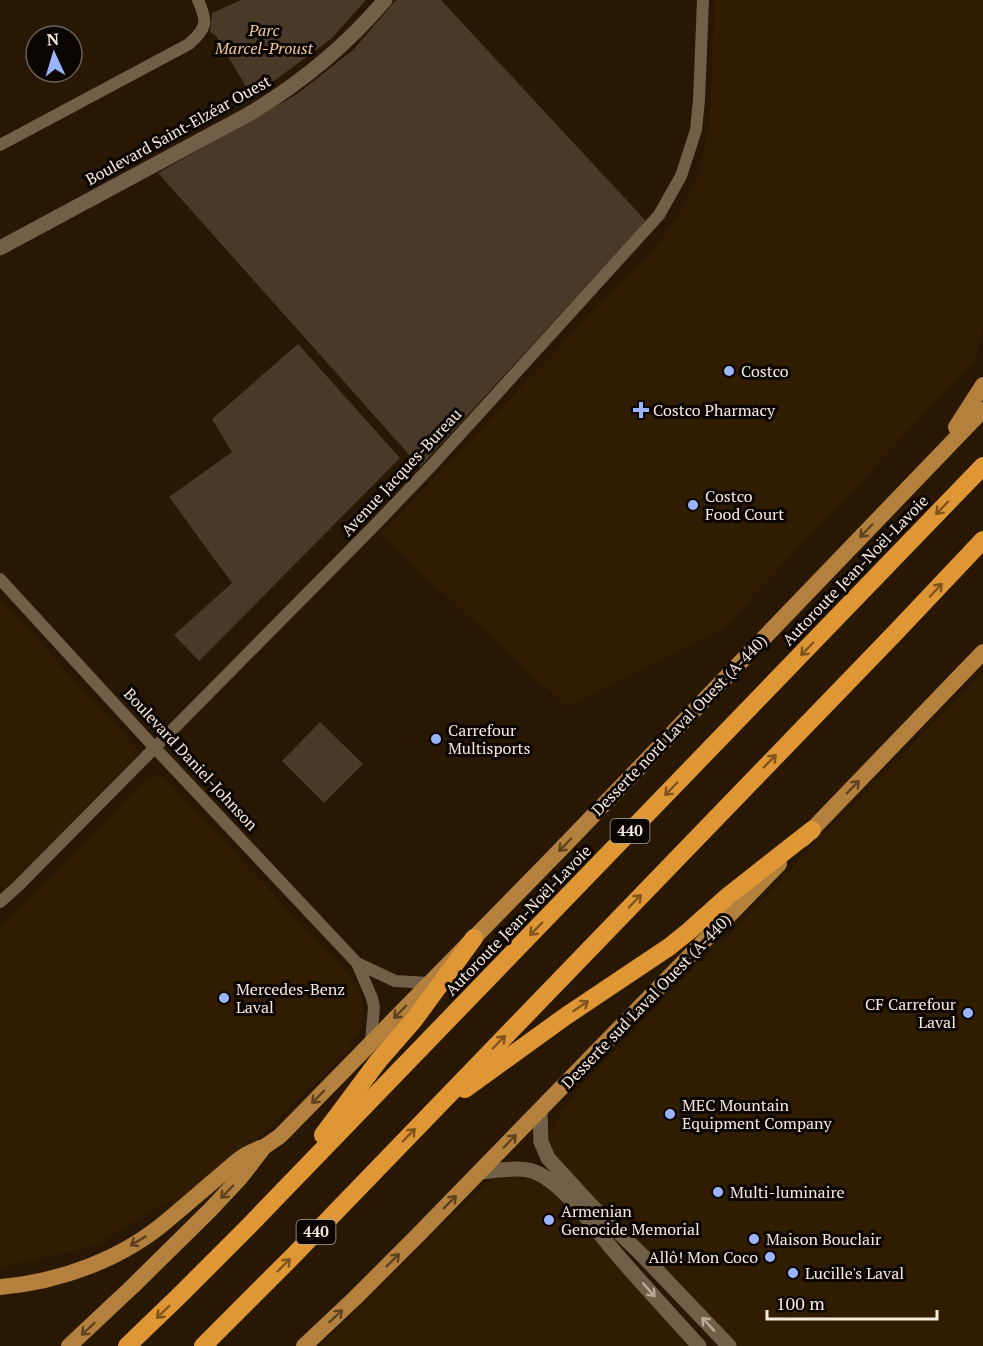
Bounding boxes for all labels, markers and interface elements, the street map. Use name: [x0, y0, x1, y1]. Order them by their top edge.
park label: Parc Marcel-Proust: [214, 19, 314, 59]
north arrow: [24, 24, 84, 84]
text: N: [46, 28, 60, 50]
street label: Boulevard Saint-Elzéar Ouest: [82, 70, 275, 190]
place label: Costco: [741, 360, 789, 382]
marker: Costco: [722, 364, 736, 378]
place label: Costco Pharmacy: [653, 399, 776, 421]
street label: Avenue Jacques-Bureau: [336, 403, 466, 541]
marker: Costco Pharmacy: [634, 403, 648, 417]
place label: Costco Food Court: [705, 485, 784, 525]
street label: Autoroute Jean-Noël-Lavoie: [777, 490, 933, 650]
marker: Costco Food Court: [686, 498, 700, 512]
one-way arrow: [935, 501, 950, 516]
one-way arrow: [859, 523, 873, 538]
one-way arrow: [928, 583, 942, 598]
street label: Desserte nord Laval Ouest (A-440): [586, 630, 772, 820]
one-way arrow: [800, 641, 814, 656]
street label: Boulevard Daniel-Johnson: [119, 683, 263, 835]
place label: Carrefour Multisports: [448, 719, 531, 759]
marker: Carrefour Multisports: [429, 732, 443, 746]
one-way arrow: [763, 754, 778, 769]
one-way arrow: [845, 780, 860, 795]
one-way arrow: [664, 781, 678, 796]
road number: 440: [610, 819, 650, 843]
one-way arrow: [557, 837, 572, 852]
street label: Autoroute Jean-Noël-Lavoie: [440, 840, 596, 1000]
one-way arrow: [627, 894, 642, 909]
street label: Desserte sud Laval Ouest (A-440): [556, 909, 736, 1093]
one-way arrow: [529, 922, 543, 937]
place label: Mercedes-Benz Laval: [236, 978, 345, 1018]
marker: Mercedes-Benz Laval: [217, 991, 231, 1005]
place label: CF Carrefour Laval: [865, 993, 957, 1033]
one-way arrow: [573, 999, 590, 1012]
one-way arrow: [393, 1005, 408, 1020]
marker: CF Carrefour Laval: [961, 1006, 975, 1020]
one-way arrow: [492, 1034, 507, 1049]
one-way arrow: [311, 1089, 326, 1104]
place label: MEC Mountain Equipment Company: [682, 1094, 833, 1134]
marker: MEC Mountain Equipment Company: [663, 1107, 677, 1121]
one-way arrow: [402, 1128, 416, 1143]
one-way arrow: [503, 1134, 517, 1149]
place label: Multi-luminaire: [730, 1181, 845, 1203]
one-way arrow: [220, 1184, 234, 1199]
marker: Multi-luminaire: [711, 1185, 725, 1199]
one-way arrow: [443, 1195, 458, 1210]
place label: Armenian Genocide Memorial: [561, 1200, 700, 1240]
marker: Armenian Genocide Memorial: [542, 1213, 556, 1227]
road number: 440: [296, 1220, 336, 1244]
place label: Maison Bouclair: [766, 1228, 882, 1250]
marker: Maison Bouclair: [747, 1232, 761, 1246]
one-way arrow: [130, 1236, 147, 1248]
place label: Allô! Mon Coco: [649, 1246, 758, 1268]
marker: Allô! Mon Coco: [763, 1250, 777, 1264]
one-way arrow: [386, 1252, 401, 1267]
one-way arrow: [277, 1257, 292, 1272]
place label: Lucille's Laval: [805, 1262, 904, 1284]
marker: Lucille's Laval: [786, 1266, 800, 1280]
one-way arrow: [642, 1282, 656, 1297]
scale bar: [767, 1283, 936, 1321]
text: 100 m: [776, 1291, 825, 1315]
one-way arrow: [156, 1305, 171, 1319]
one-way arrow: [328, 1309, 343, 1324]
one-way arrow: [701, 1317, 715, 1332]
one-way arrow: [81, 1322, 96, 1336]

